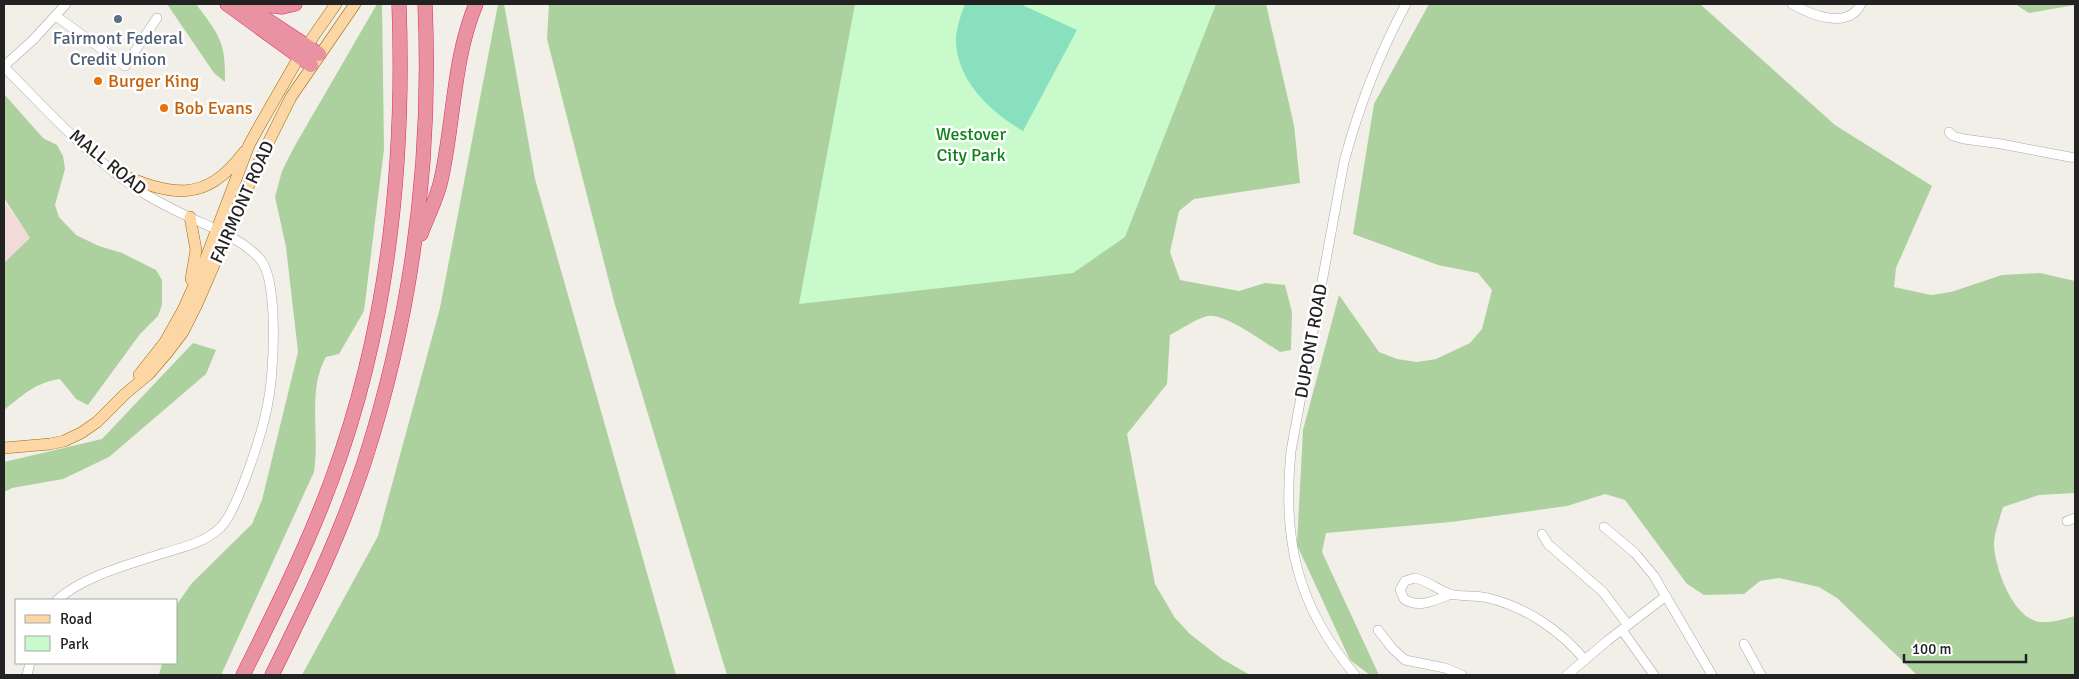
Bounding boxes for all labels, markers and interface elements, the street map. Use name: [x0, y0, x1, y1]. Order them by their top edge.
marker: Fairmont Federal Credit Union: [112, 13, 124, 25]
place label: Fairmont Federal Credit Union: [53, 27, 183, 70]
place label: Burger King: [108, 70, 199, 92]
marker: Burger King: [92, 75, 104, 87]
place label: Bob Evans: [174, 97, 253, 119]
marker: Bob Evans: [158, 102, 170, 114]
park label: Westover City Park: [936, 123, 1007, 166]
street label: MALL ROAD: [65, 124, 151, 200]
street label: FAIRMONT ROAD: [205, 137, 279, 267]
street label: DUPONT ROAD: [1290, 282, 1332, 400]
legend: [15, 599, 178, 664]
text: Road: [60, 610, 92, 628]
scale bar: [1904, 632, 2026, 664]
text: Park: [60, 635, 89, 653]
text: 100 m: [1912, 640, 1952, 658]

